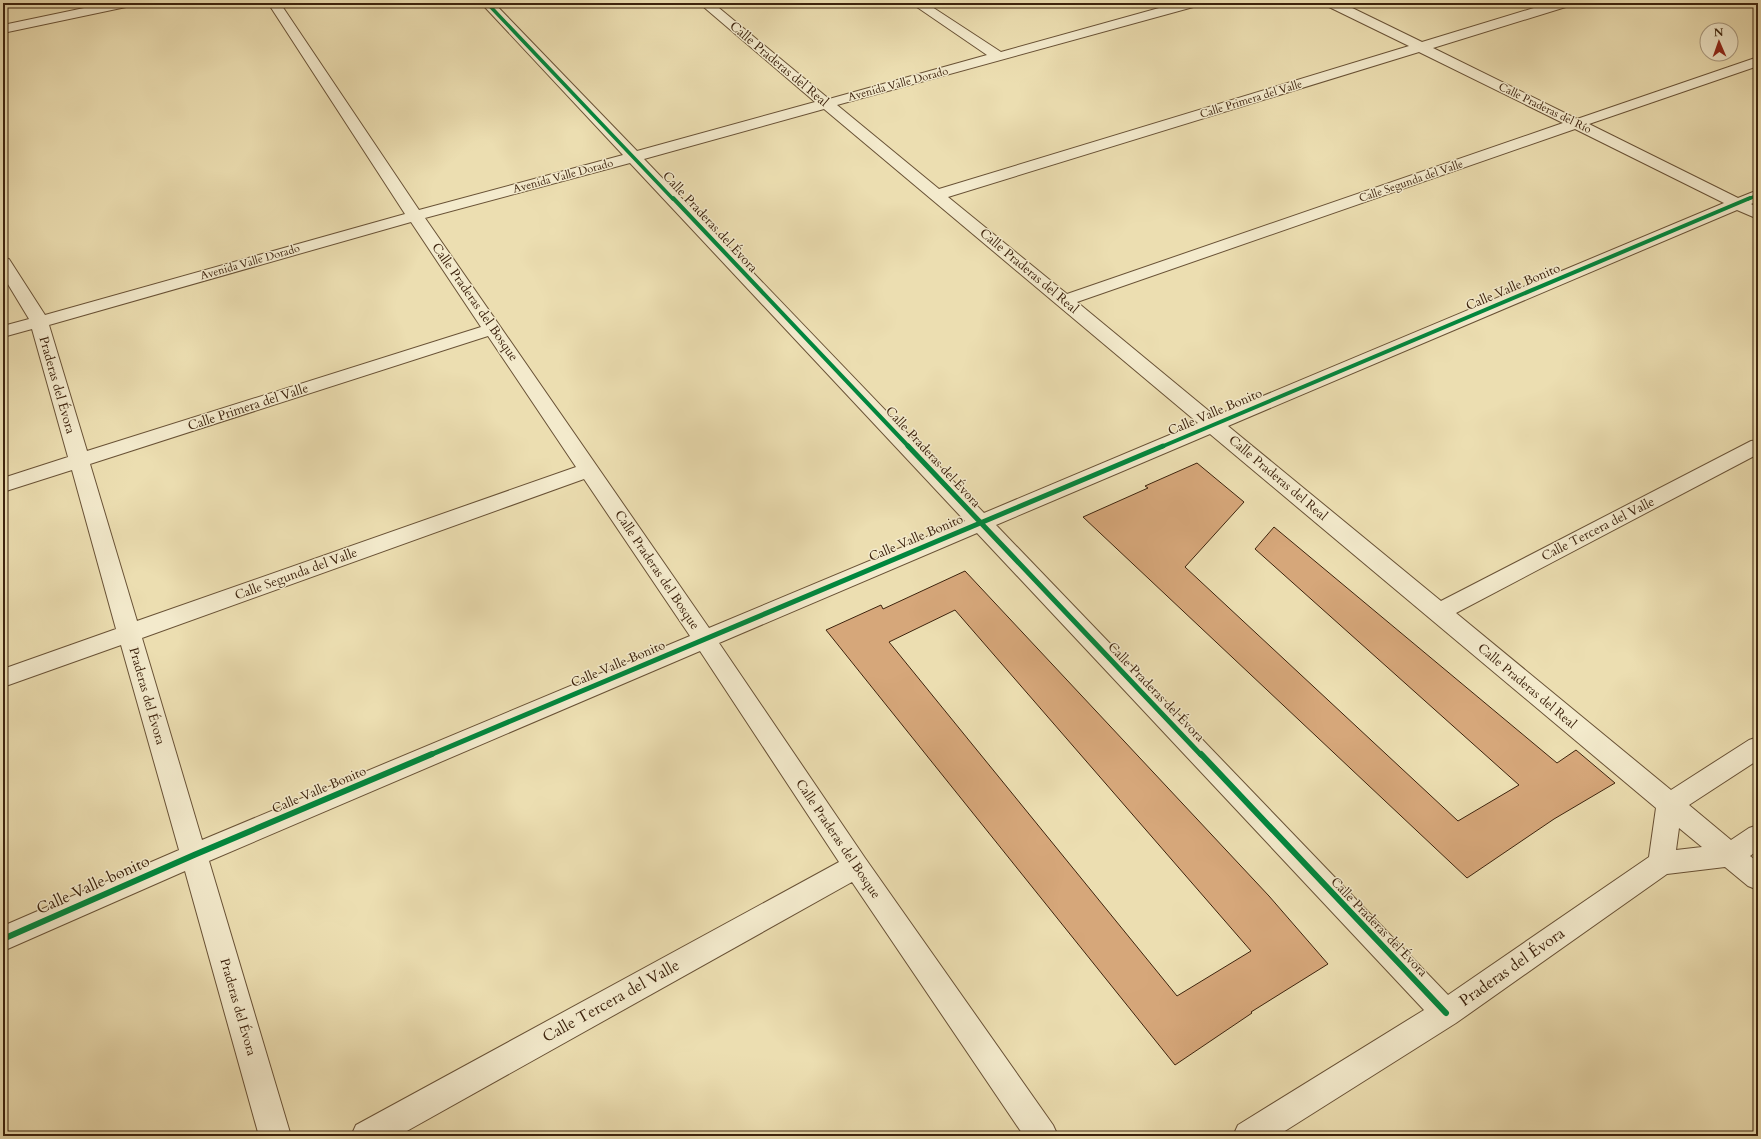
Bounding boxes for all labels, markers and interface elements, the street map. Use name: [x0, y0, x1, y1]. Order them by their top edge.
street label: Calle Praderas del Real: [726, 17, 833, 111]
north arrow: [1699, 22, 1739, 62]
text: N: [1714, 25, 1724, 40]
street label: Avenida Valle Dorado: [846, 63, 950, 105]
street label: Calle Primera del Valle: [1198, 76, 1304, 122]
street label: Calle Praderas del Río: [1496, 79, 1594, 137]
street label: Avenida Valle Dorado: [511, 155, 615, 197]
street label: Calle Segunda del Valle: [1357, 156, 1465, 206]
street label: Calle Praderas del Évora: [658, 168, 762, 277]
street label: Calle Praderas del Real: [976, 224, 1083, 318]
street label: Calle Praderas del Bosque: [427, 239, 523, 365]
street label: Avenida Valle Dorado: [198, 241, 302, 283]
street label: Calle Valle Bonito: [1463, 259, 1563, 315]
street label: Praderas del Évora: [34, 334, 80, 436]
street label: Calle Primera del Valle: [185, 379, 311, 435]
street label: Calle Valle Bonito: [1165, 384, 1265, 440]
street label: Calle Praderas del Évora: [881, 403, 985, 512]
street label: Calle Praderas del Real: [1225, 431, 1332, 525]
street label: Calle Tercera del Valle: [1538, 493, 1658, 565]
street label: Calle Praderas del Bosque: [610, 507, 704, 633]
street label: Calle Valle Bonito: [866, 510, 966, 566]
street label: Calle Segunda del Valle: [232, 543, 360, 605]
street label: Calle Valle Bonito: [568, 636, 668, 692]
street label: Calle Praderas del Évora: [1104, 638, 1209, 746]
street label: Calle Praderas del Real: [1474, 639, 1581, 733]
street label: Praderas del Évora: [124, 645, 170, 747]
street label: Calle Valle Bonito: [269, 762, 369, 818]
street label: Calle Praderas del Bosque: [791, 776, 885, 902]
street label: Calle Valle bonito: [33, 850, 153, 920]
street label: Calle Praderas del Évora: [1327, 873, 1432, 981]
street label: Praderas del Évora: [1455, 922, 1569, 1012]
street label: Calle Tercera del Valle: [539, 954, 683, 1048]
street label: Praderas del Évora: [215, 956, 261, 1058]

